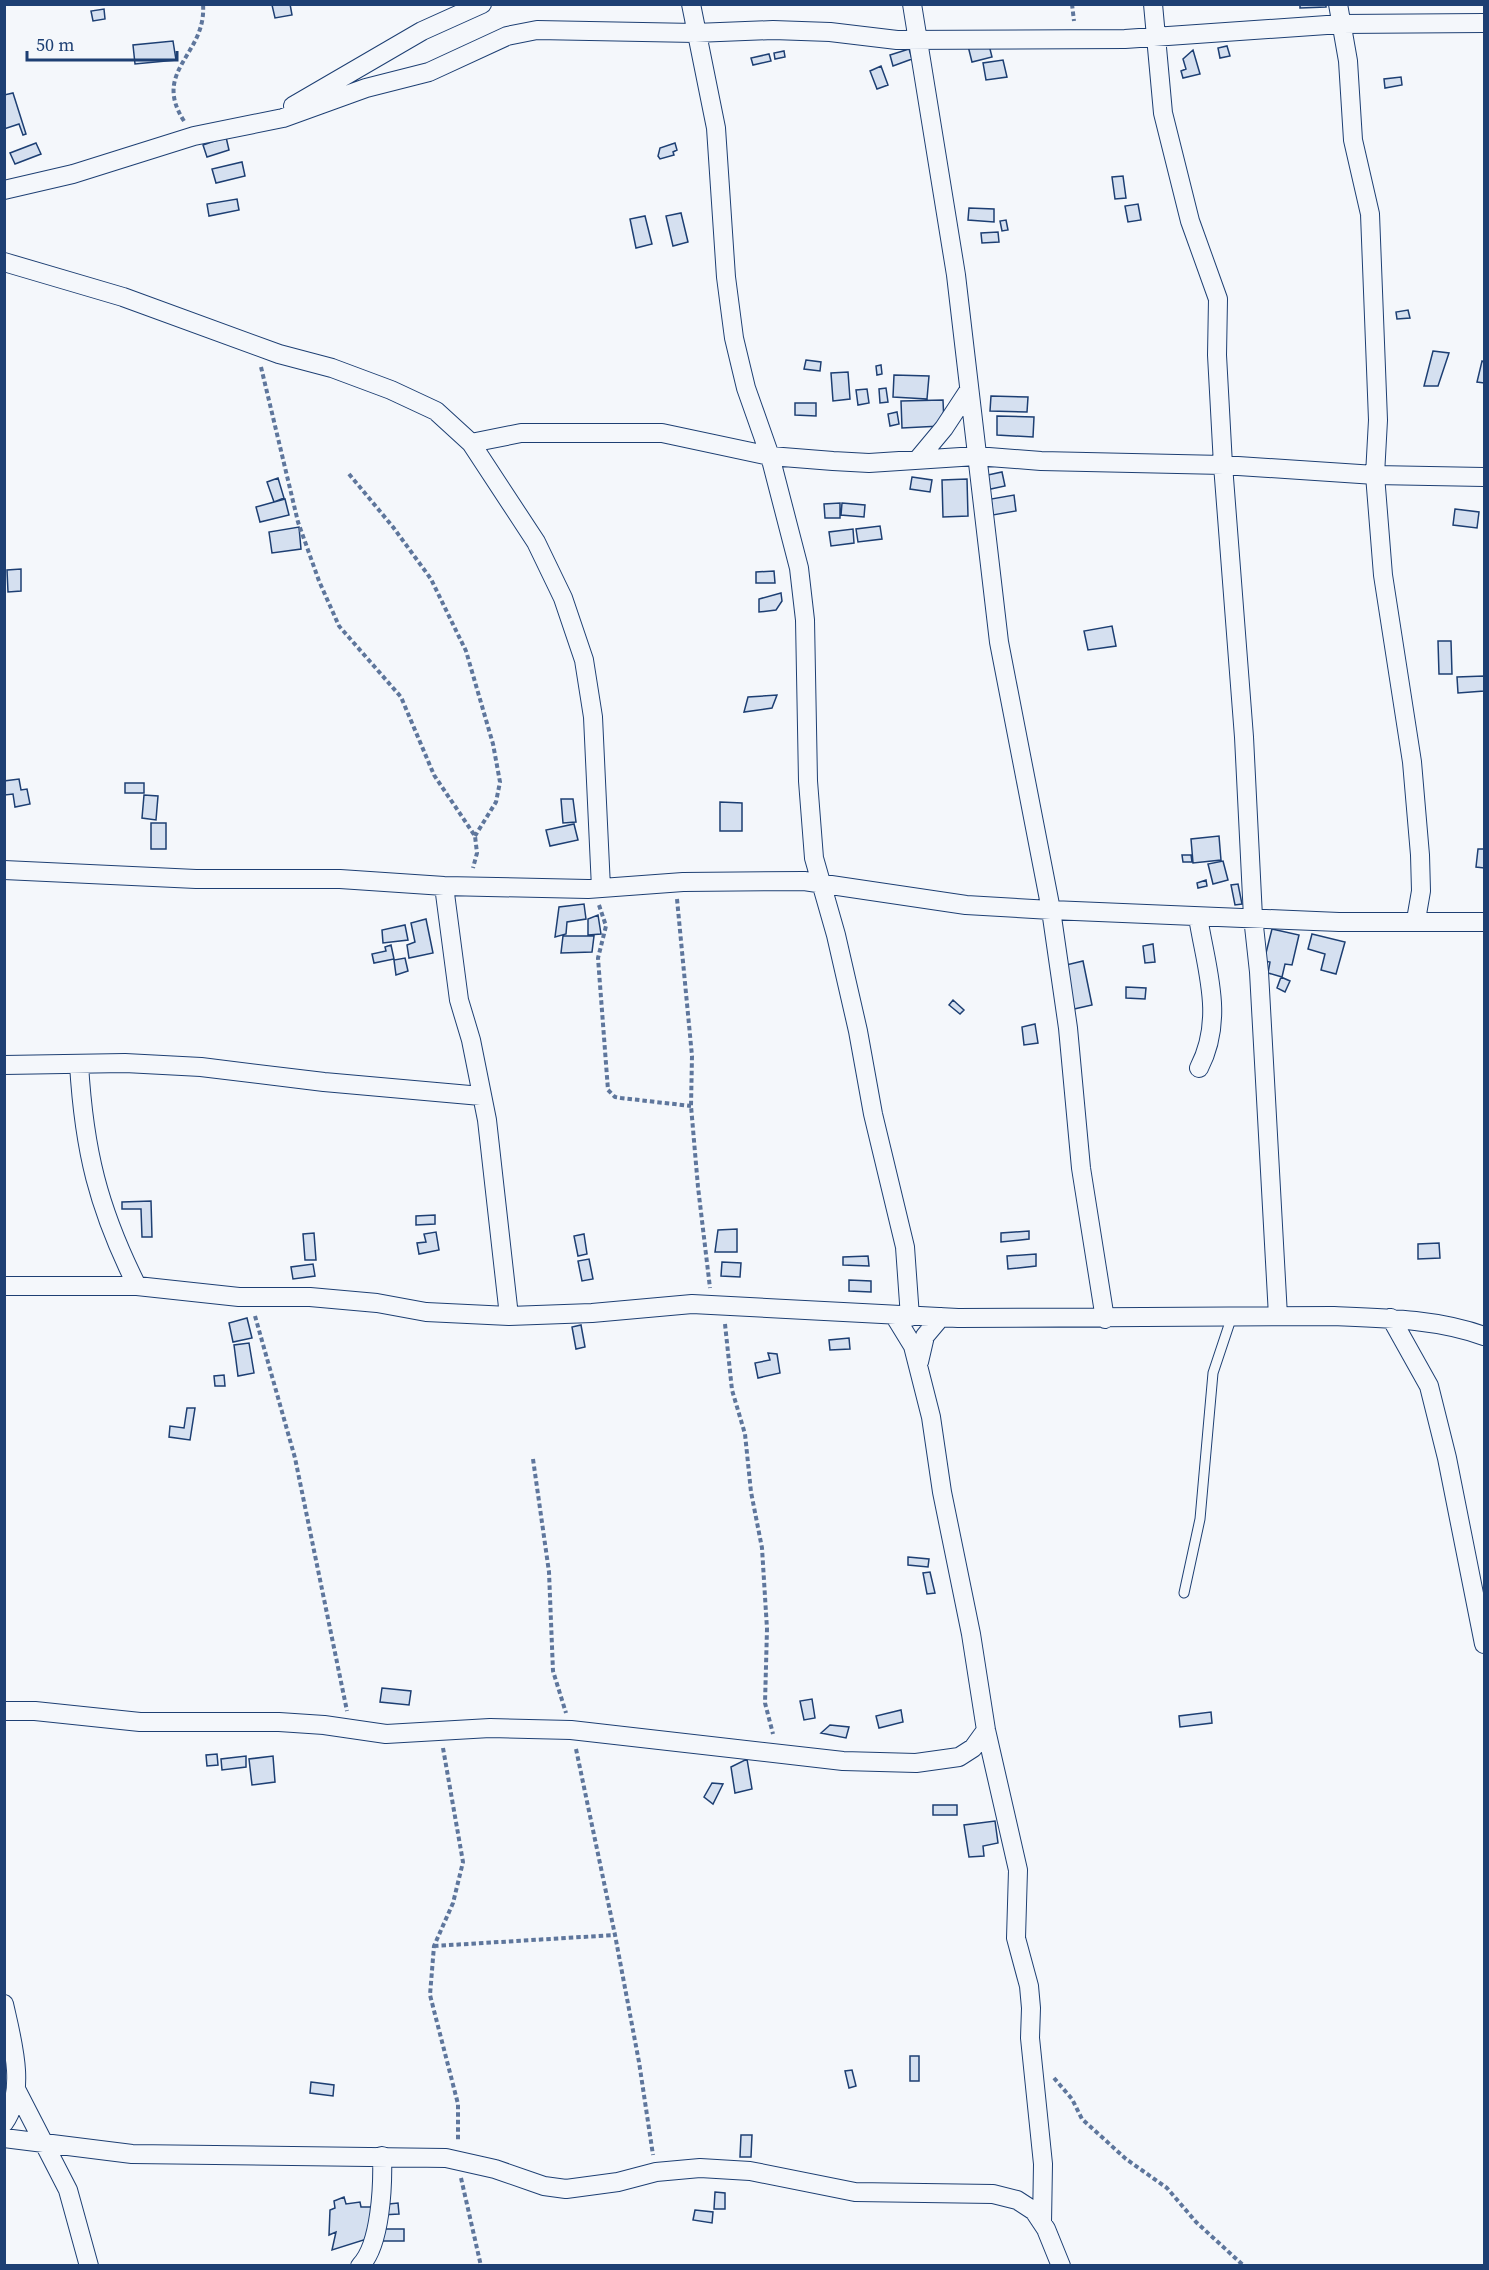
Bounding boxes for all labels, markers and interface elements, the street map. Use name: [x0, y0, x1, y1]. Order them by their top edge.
scale bar: [27, 24, 177, 62]
text: 50 m: [36, 32, 74, 57]

